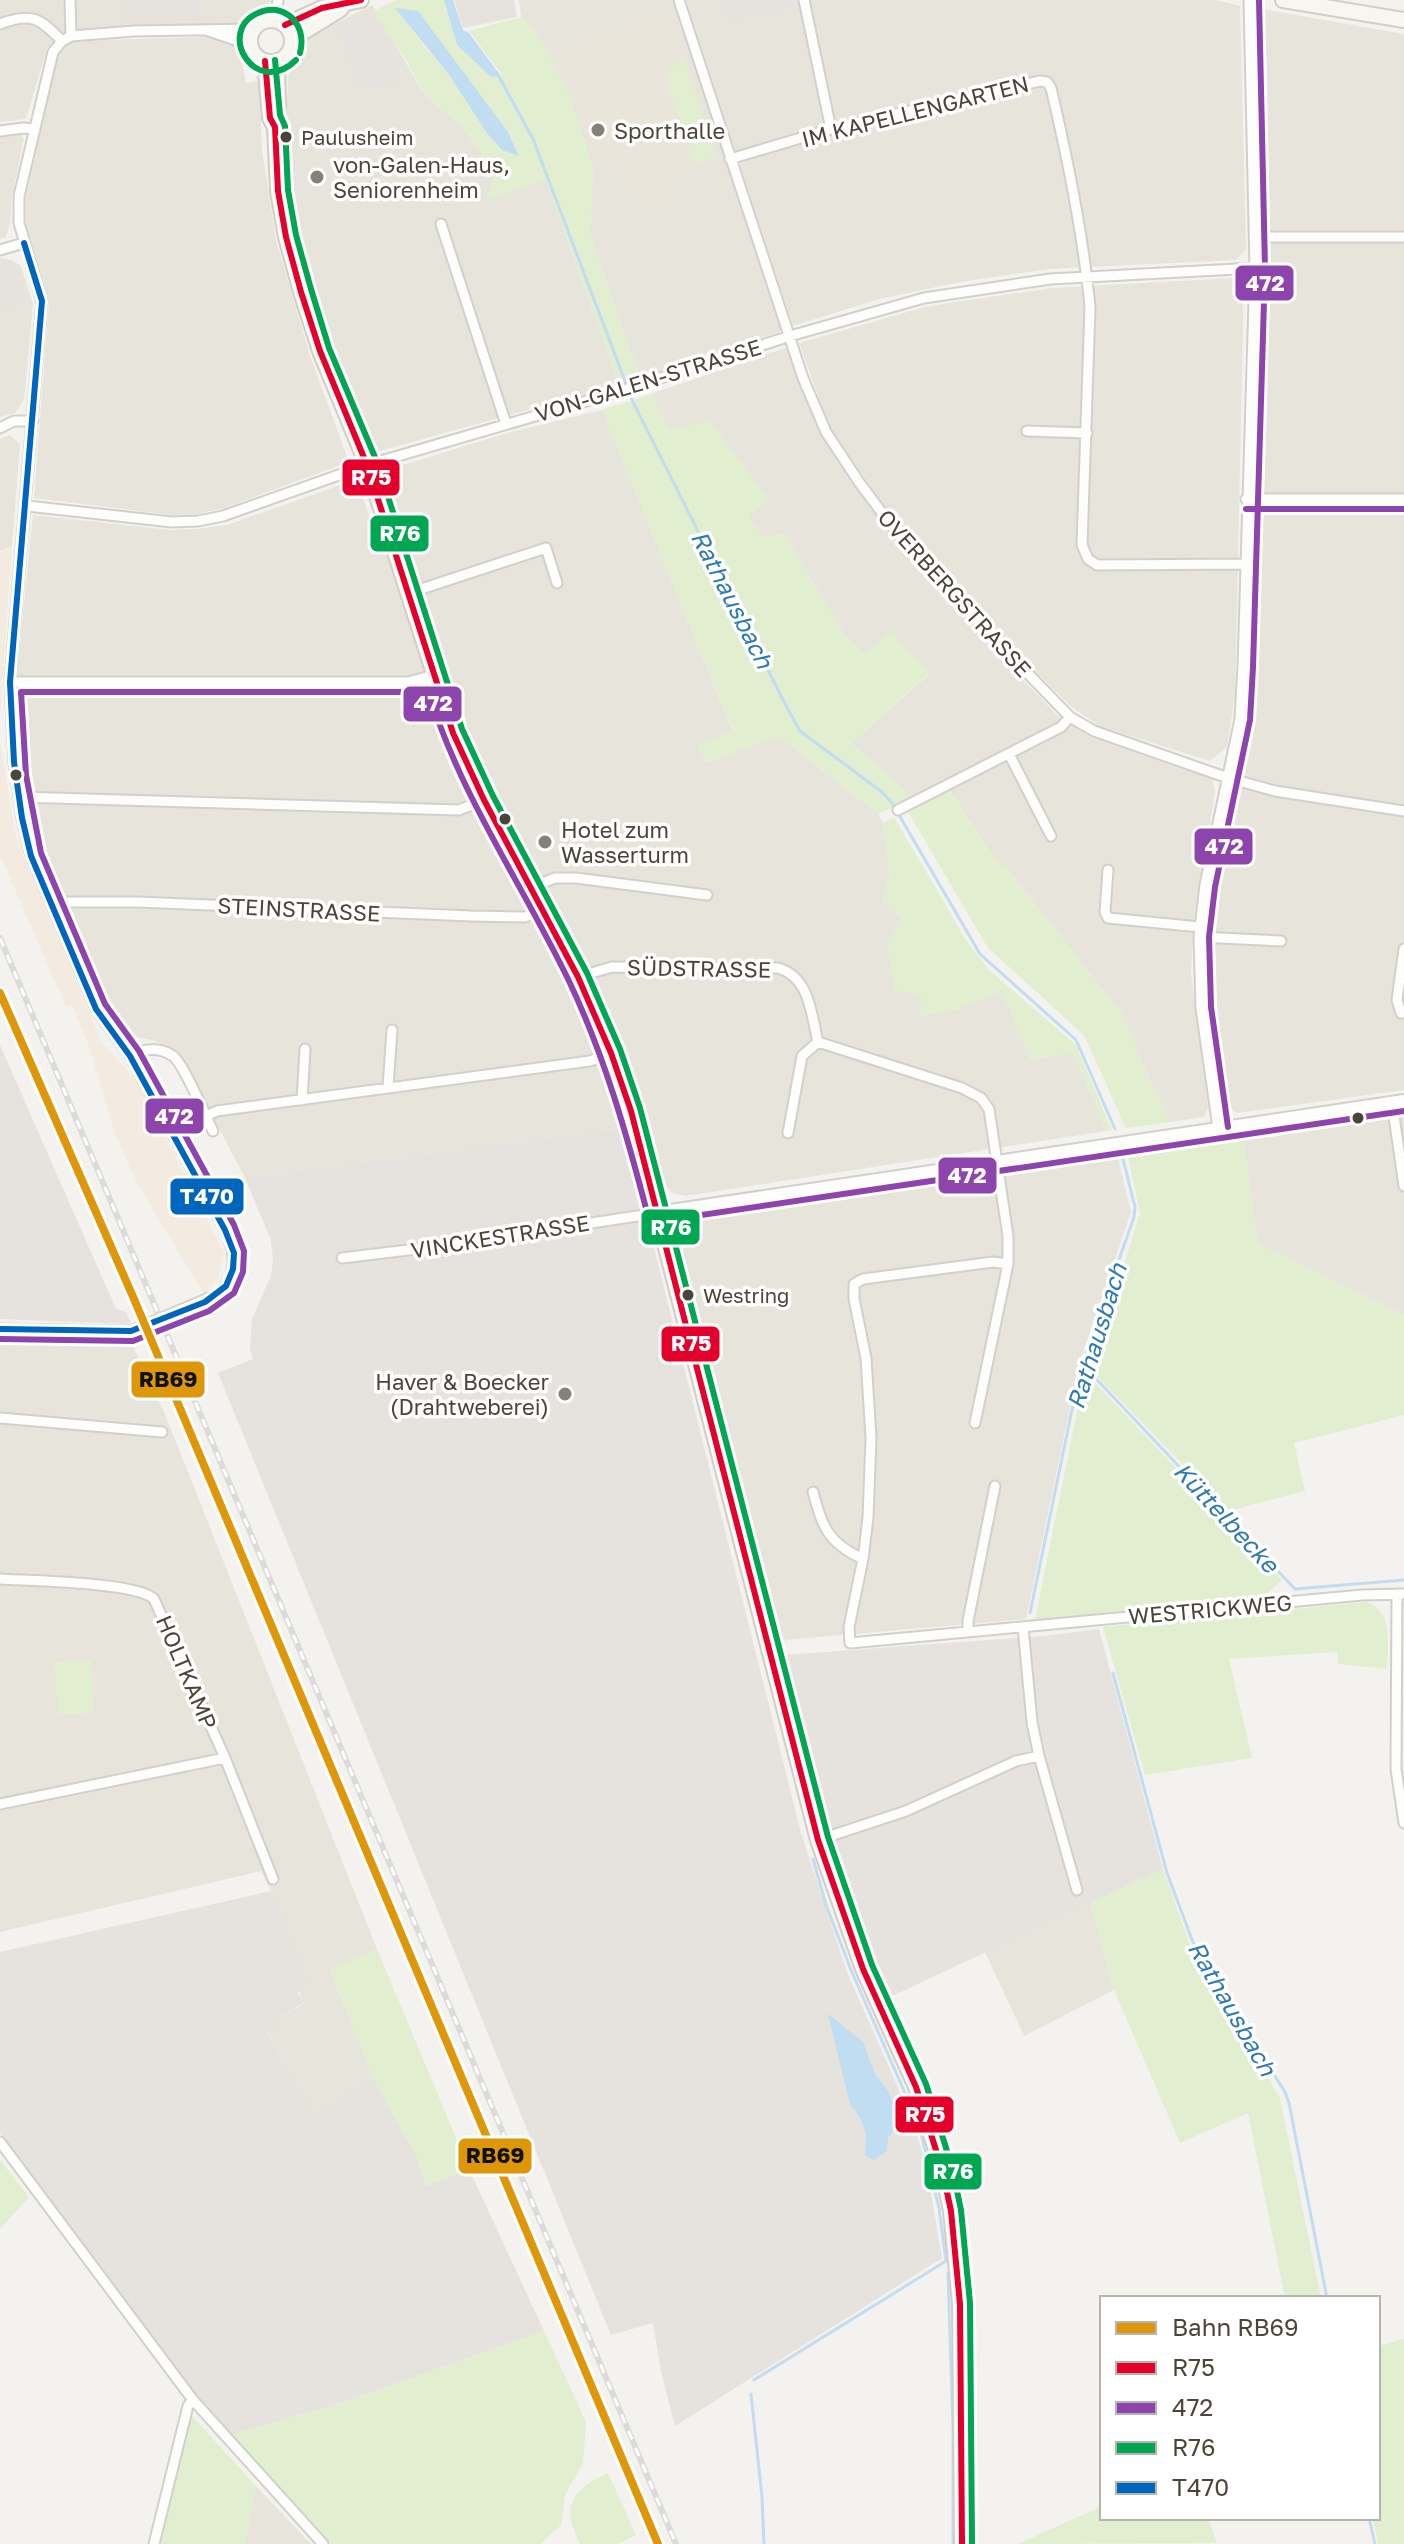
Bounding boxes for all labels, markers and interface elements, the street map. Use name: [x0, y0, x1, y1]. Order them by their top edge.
street label: IM KAPELLENGARTEN: [799, 70, 1031, 152]
place label: Sporthalle: [614, 117, 725, 144]
marker: Sporthalle: [589, 121, 607, 139]
place label: Paulusheim: [301, 125, 413, 149]
marker: Paulusheim: [278, 129, 294, 145]
place label: von-Galen-Haus, Seniorenheim: [333, 151, 510, 203]
marker: von-Galen-Haus, Seniorenheim: [308, 168, 326, 186]
line badge: 472: [1234, 264, 1295, 302]
text: 472: [1245, 269, 1285, 296]
street label: VON-GALEN-STRASSE: [532, 333, 764, 427]
line badge: R75: [341, 458, 401, 497]
text: R75: [351, 463, 391, 490]
street label: OVERBERGSTRASSE: [873, 504, 1037, 682]
line badge: R76: [369, 514, 430, 553]
text: R76: [379, 519, 421, 546]
water label: Rathausbach: [686, 525, 781, 674]
line badge: 472: [402, 685, 463, 723]
text: 472: [413, 689, 453, 716]
unlabelled marker: [8, 767, 24, 783]
unlabelled marker: [497, 811, 513, 827]
place label: Hotel zum Wasserturm: [561, 816, 689, 868]
line badge: 472: [1193, 827, 1254, 866]
text: 472: [1204, 832, 1244, 859]
marker: Hotel zum Wasserturm: [536, 833, 554, 851]
street label: STEINSTRASSE: [217, 891, 381, 927]
street label: SÜDSTRASSE: [627, 953, 771, 983]
line badge: 472: [144, 1097, 205, 1135]
text: 472: [154, 1102, 194, 1129]
unlabelled marker: [1350, 1110, 1366, 1126]
line badge: 472: [937, 1156, 998, 1195]
text: 472: [947, 1161, 987, 1188]
line badge: T470: [169, 1177, 245, 1216]
text: T470: [180, 1182, 234, 1209]
line badge: R76: [640, 1208, 701, 1246]
street label: VINCKESTRASSE: [409, 1209, 591, 1263]
text: R76: [650, 1213, 692, 1240]
water label: Rathausbach: [1060, 1259, 1132, 1412]
place label: Westring: [703, 1283, 789, 1307]
marker: Westring: [680, 1287, 696, 1303]
line badge: R75: [660, 1325, 721, 1363]
text: R75: [671, 1329, 711, 1356]
line badge: RB69: [130, 1360, 206, 1399]
text: RB69: [139, 1365, 197, 1392]
place label: Haver & Boecker (Drahtweberei): [375, 1368, 549, 1420]
marker: Haver & Boecker (Drahtweberei): [556, 1385, 574, 1403]
water label: Küttelbecke: [1169, 1456, 1287, 1580]
street label: WESTRICKWEG: [1127, 1588, 1293, 1630]
street label: HOLTKAMP: [151, 1611, 223, 1733]
water label: Rathausbach: [1183, 1935, 1284, 2082]
line badge: R75: [894, 2095, 955, 2134]
text: R75: [905, 2100, 945, 2127]
line badge: RB69: [457, 2137, 533, 2175]
text: RB69: [466, 2141, 524, 2168]
line badge: R76: [923, 2152, 983, 2191]
text: R76: [932, 2157, 974, 2184]
legend: [1100, 2296, 1380, 2520]
text: Bahn RB69: [1172, 2312, 1299, 2341]
text: R75: [1172, 2352, 1215, 2381]
text: 472: [1172, 2392, 1213, 2421]
text: R76: [1172, 2432, 1216, 2461]
text: T470: [1172, 2472, 1229, 2501]

